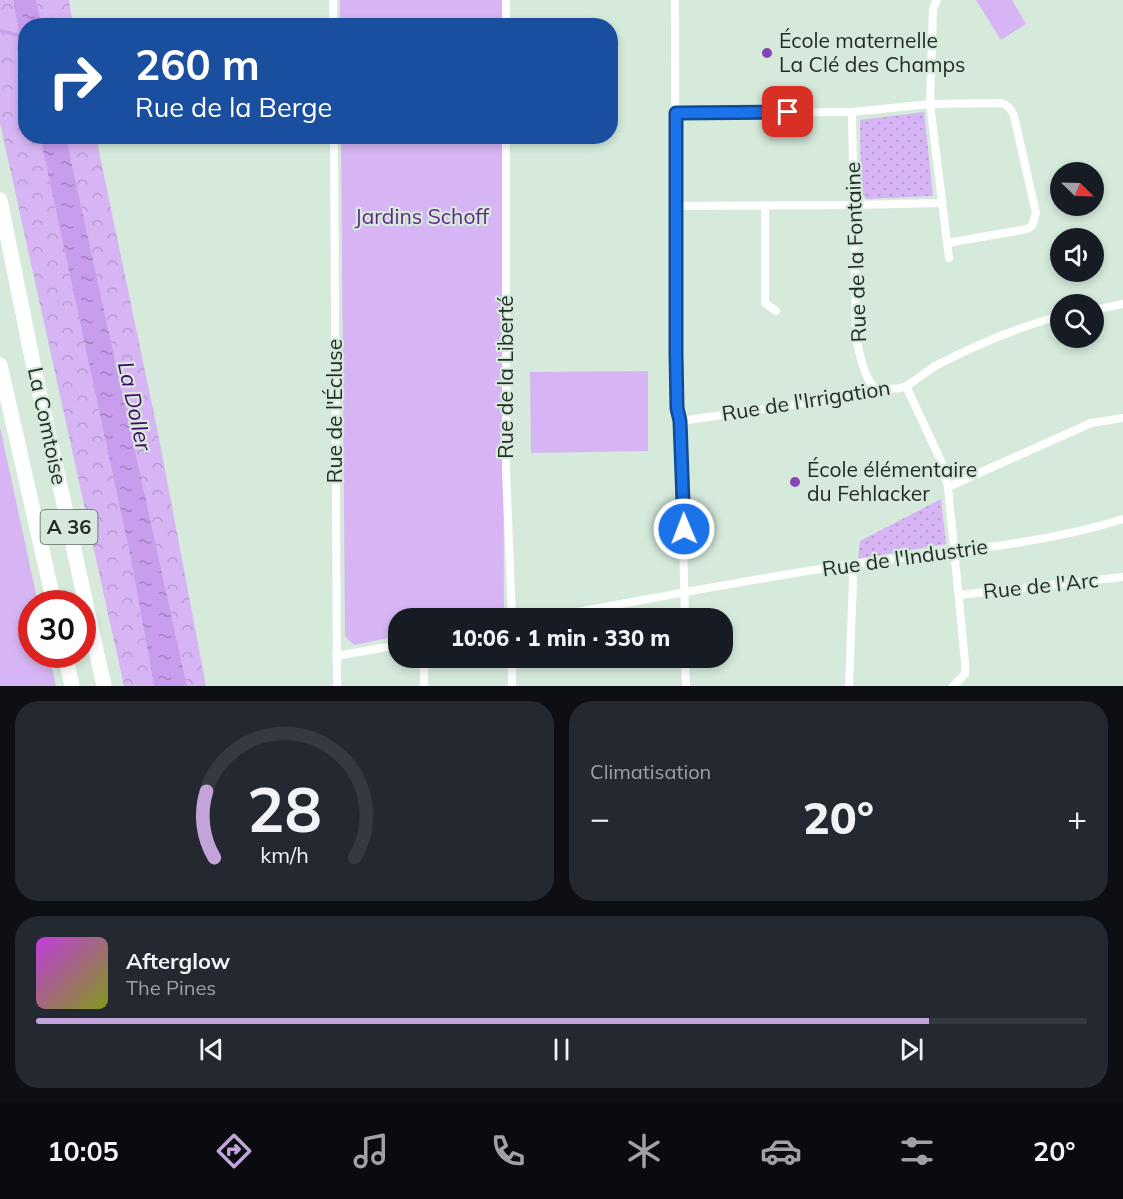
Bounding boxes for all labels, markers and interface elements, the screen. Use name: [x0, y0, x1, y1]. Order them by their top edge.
place label: École maternelle La Clé des Champs: [779, 27, 965, 77]
text: 260 m: [135, 38, 260, 91]
icon: right: [36, 42, 114, 120]
marker: École maternelle La Clé des Champs: [760, 46, 774, 60]
pin: [762, 86, 813, 137]
text: Rue de la Berge: [135, 90, 332, 124]
icon: arrive: [771, 95, 804, 128]
street label: Rue de la Fontaine: [839, 161, 871, 343]
north arrow: [1050, 162, 1104, 216]
map controls: [1050, 162, 1104, 348]
park label: Jardins Schoff: [355, 203, 490, 229]
button: sound: [1050, 228, 1104, 282]
button: search: [1050, 294, 1104, 348]
street label: Rue de la Liberté: [492, 295, 518, 459]
street label: Rue de l'Écluse: [321, 339, 347, 483]
water label: La Doller: [112, 359, 158, 454]
street label: La Comtoise: [23, 365, 73, 487]
street label: Rue de l'Irrigation: [720, 374, 892, 426]
place label: École élémentaire du Fehlacker: [807, 456, 977, 506]
marker: École élémentaire du Fehlacker: [788, 475, 802, 489]
position arrow: [652, 497, 716, 561]
road number: A 36: [40, 510, 98, 544]
street label: Rue de l'Industrie: [820, 533, 989, 581]
street label: Rue de l'Arc: [982, 566, 1100, 604]
speed limit sign: 30: [18, 590, 96, 668]
text: 10:06 · 1 min · 330 m: [451, 624, 670, 652]
text: Climatisation: [590, 759, 711, 784]
text: 28: [247, 769, 322, 848]
text: 20°: [803, 789, 874, 845]
text: −: [590, 797, 610, 838]
text: +: [1067, 797, 1087, 838]
text: km/h: [260, 841, 309, 868]
text: Afterglow: [126, 947, 230, 975]
text: The Pines: [126, 975, 216, 1000]
icon: previous: [195, 1033, 228, 1066]
icon: pause: [545, 1033, 578, 1066]
icon: next: [895, 1033, 928, 1066]
icon: directions: [213, 1130, 255, 1172]
icon: music: [350, 1130, 392, 1172]
icon: phone: [487, 1130, 529, 1172]
icon: climate: [623, 1130, 665, 1172]
icon: car: [760, 1130, 802, 1172]
icon: filters: [896, 1130, 938, 1172]
text: 10:05: [47, 1134, 119, 1168]
text: 20°: [1033, 1134, 1076, 1168]

